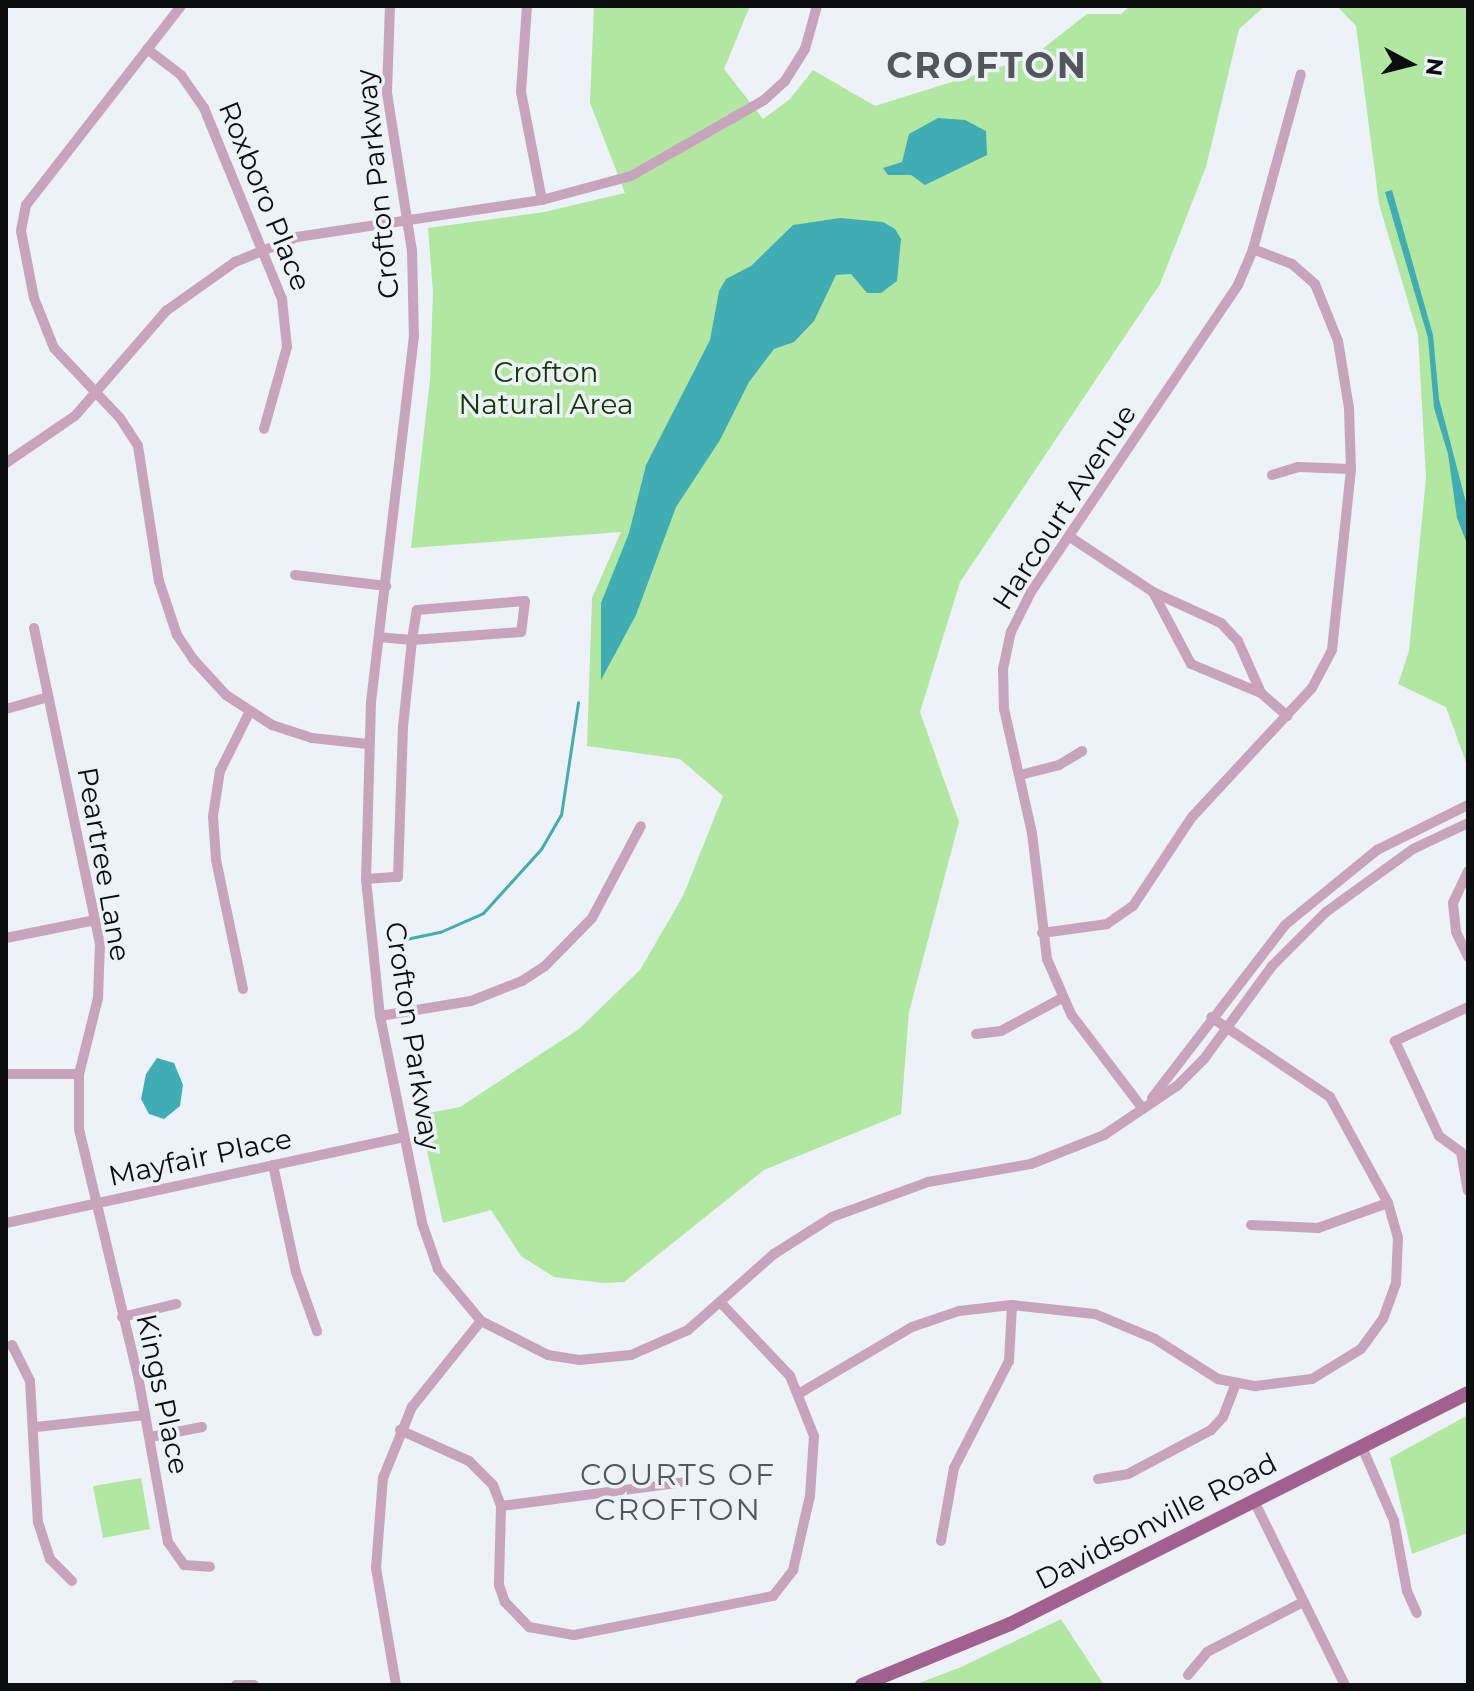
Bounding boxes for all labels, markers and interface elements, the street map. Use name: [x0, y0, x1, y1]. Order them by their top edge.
north arrow: [1370, 24, 1450, 104]
district label: CROFTON: [886, 44, 1088, 88]
text: N: [1420, 57, 1449, 77]
street label: Crofton Parkway: [348, 67, 406, 301]
street label: Roxboro Place: [212, 96, 318, 296]
park label: Crofton Natural Area: [459, 355, 633, 421]
street label: Harcourt Avenue: [985, 398, 1143, 616]
street label: Peartree Lane: [70, 764, 138, 964]
street label: Crofton Parkway: [378, 919, 448, 1153]
street label: Mayfair Place: [105, 1121, 295, 1193]
street label: Kings Place: [130, 1311, 196, 1477]
street label: Davidsonville Road: [1030, 1446, 1282, 1596]
district label: COURTS OF CROFTON: [580, 1457, 776, 1528]

